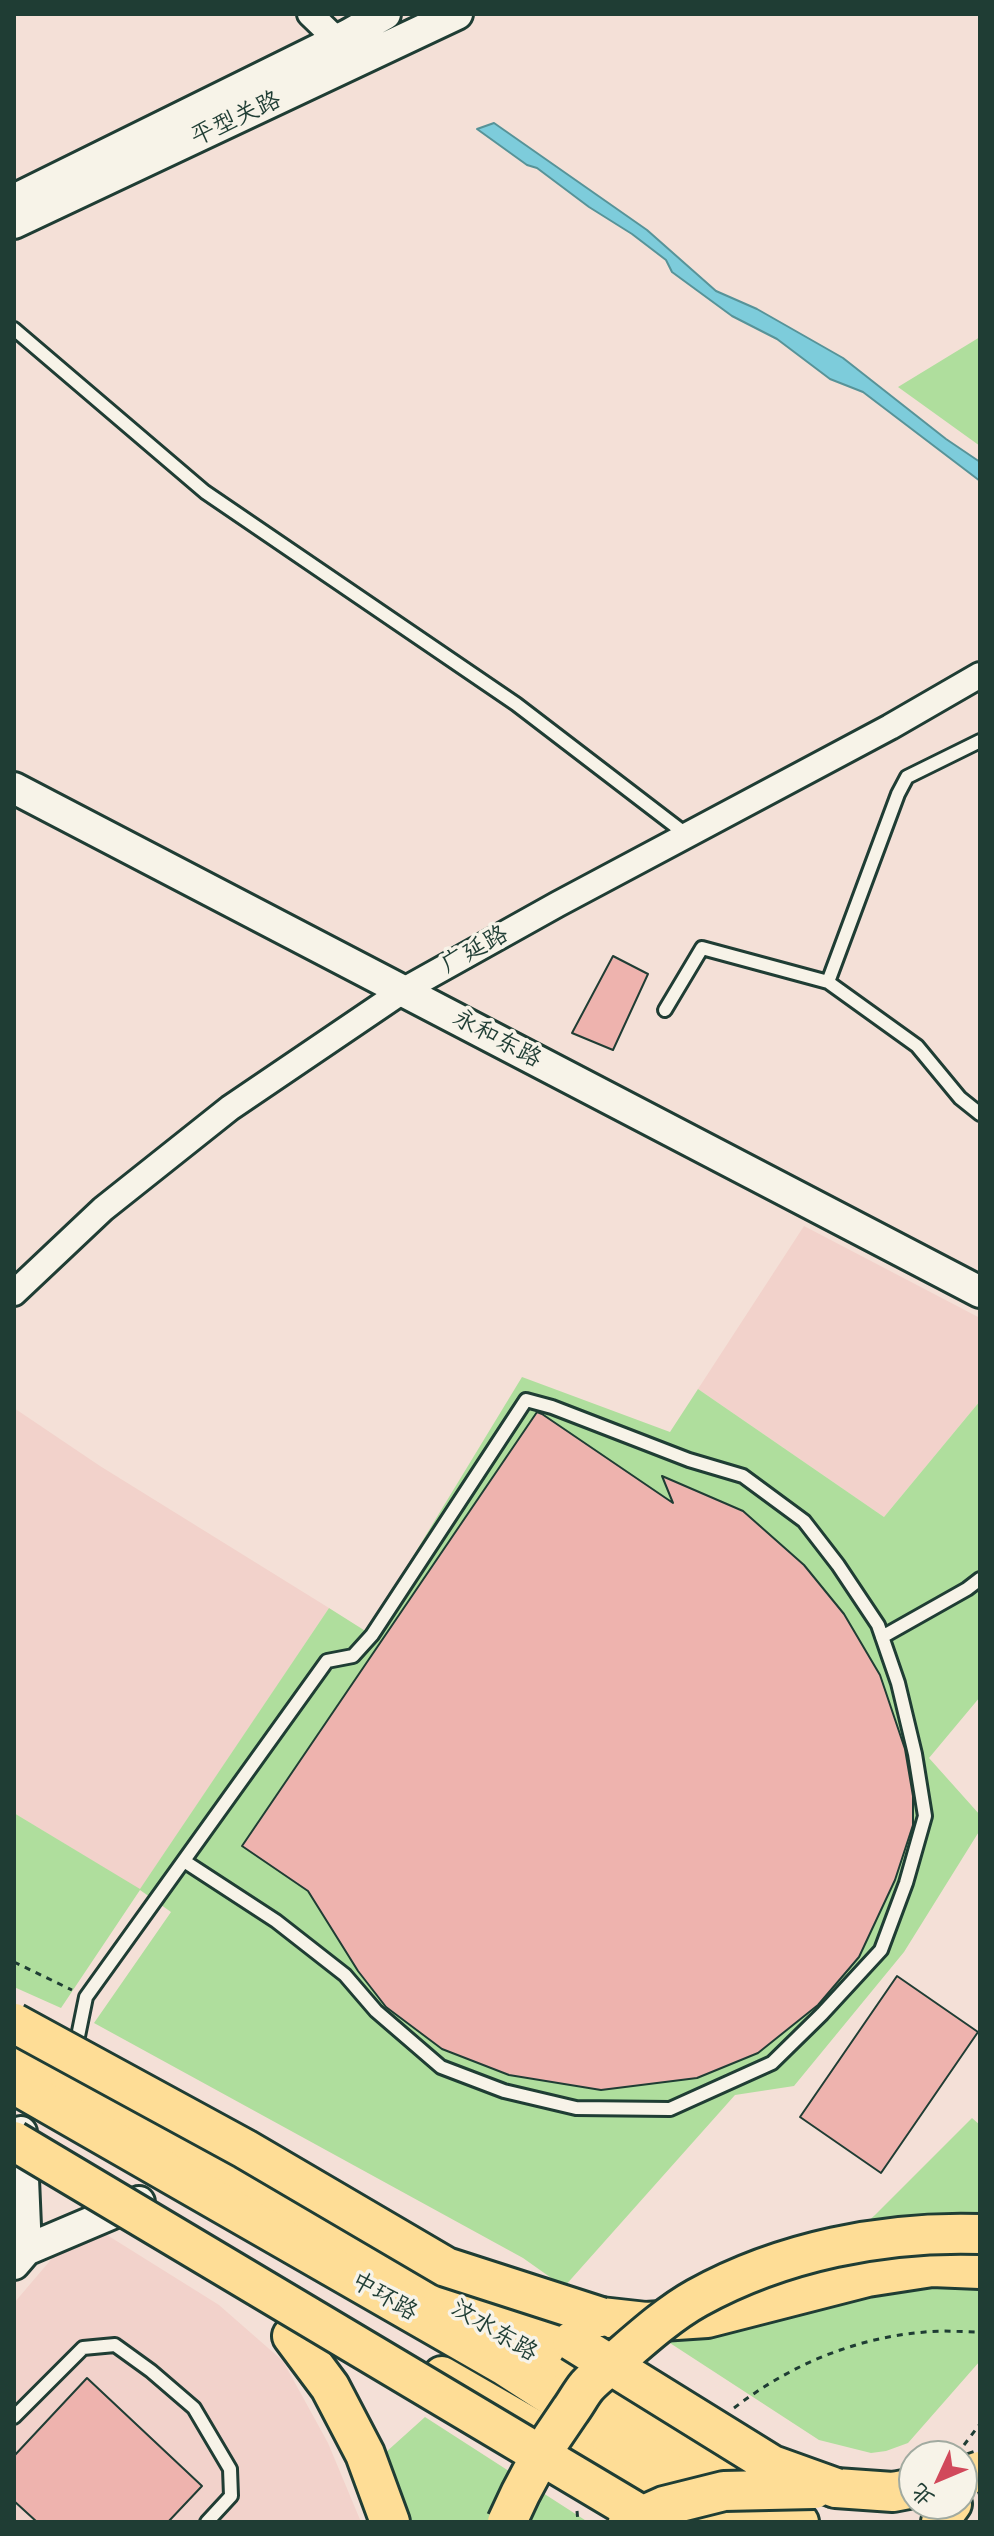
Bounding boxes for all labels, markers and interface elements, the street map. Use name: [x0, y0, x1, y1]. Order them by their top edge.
street label: 平型关路: [186, 86, 286, 152]
street label: 广延路: [437, 920, 513, 980]
street label: 永和东路: [448, 1004, 546, 1074]
street label: 中环路: [346, 2267, 422, 2327]
street label: 汶水东路: [445, 2294, 543, 2368]
north arrow: [898, 2440, 978, 2520]
text: 北: [904, 2477, 941, 2514]

